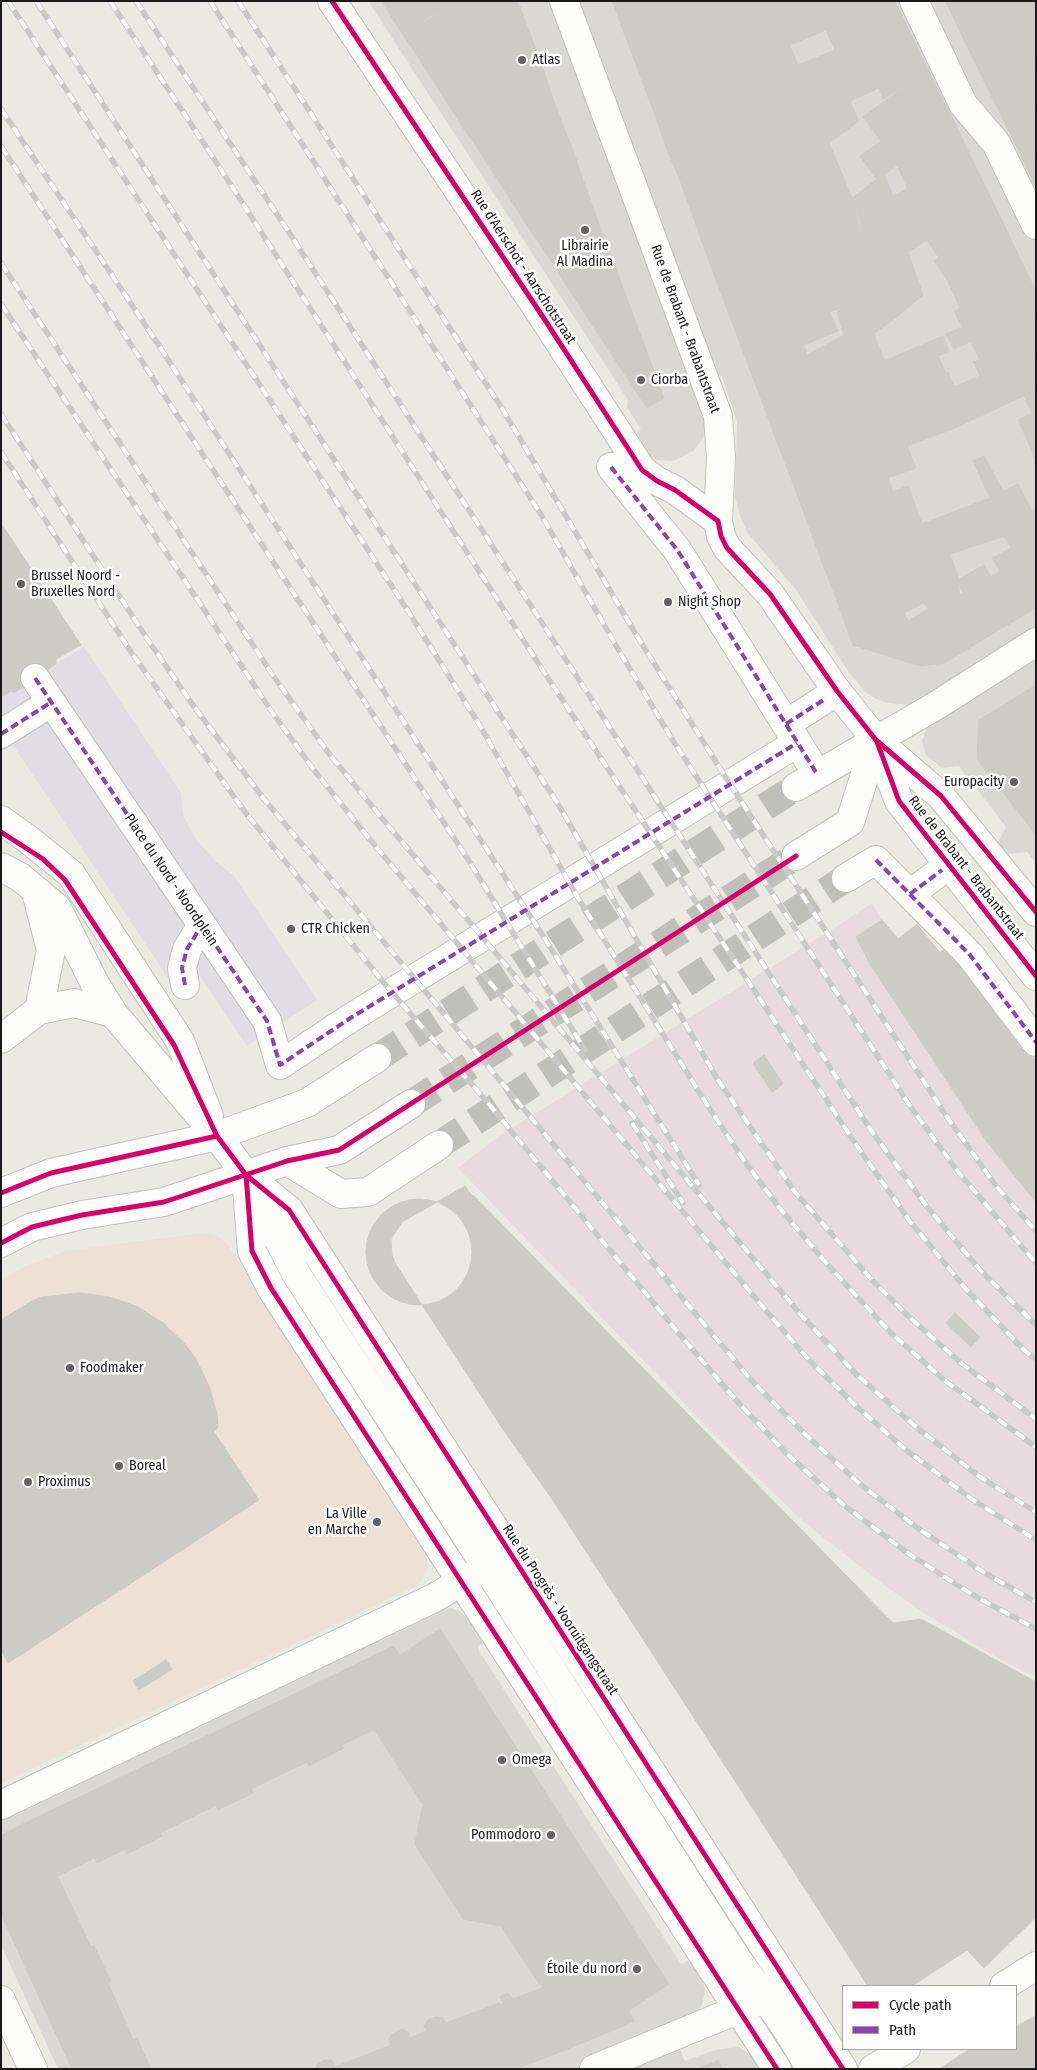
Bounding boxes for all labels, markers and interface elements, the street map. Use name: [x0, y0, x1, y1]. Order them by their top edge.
place label: Atlas: [532, 52, 560, 68]
marker: Atlas: [516, 54, 528, 66]
street label: Rue d'Aerschot - Aarschotstraat: [467, 187, 579, 347]
marker: Librairie Al Madina: [579, 224, 591, 236]
place label: Librairie Al Madina: [557, 238, 613, 270]
street label: Rue de Brabant - Brabantstraat: [647, 242, 723, 416]
place label: Ciorba: [651, 372, 688, 388]
marker: Ciorba: [635, 374, 647, 386]
place label: Brussel Noord - Bruxelles Nord: [31, 568, 120, 600]
marker: Brussel Noord - Bruxelles Nord: [15, 578, 27, 590]
place label: Night Shop: [678, 594, 741, 610]
marker: Night Shop: [662, 596, 674, 608]
place label: Europacity: [944, 774, 1004, 790]
marker: Europacity: [1008, 776, 1020, 788]
street label: Rue de Brabant - Brabantstraat: [905, 793, 1027, 943]
street label: Place du Nord - Noordplein: [121, 811, 221, 949]
place label: CTR Chicken: [301, 921, 370, 937]
marker: CTR Chicken: [285, 923, 297, 935]
place label: Foodmaker: [80, 1360, 144, 1376]
marker: Foodmaker: [64, 1362, 76, 1374]
place label: Boreal: [129, 1458, 166, 1474]
marker: Boreal: [113, 1460, 125, 1472]
place label: Proximus: [38, 1474, 90, 1490]
marker: Proximus: [22, 1476, 34, 1488]
place label: La Ville en Marche: [308, 1506, 367, 1538]
marker: La Ville en Marche: [371, 1516, 383, 1528]
street label: Rue du Progrès - Vooruitgangstraat: [499, 1522, 621, 1698]
place label: Omega: [512, 1752, 552, 1768]
marker: Omega: [496, 1754, 508, 1766]
place label: Pommodoro: [471, 1827, 541, 1843]
marker: Pommodoro: [545, 1829, 557, 1841]
place label: Étoile du nord: [547, 1961, 627, 1977]
marker: Étoile du nord: [631, 1963, 643, 1975]
legend: [842, 1985, 1017, 2050]
text: Cycle path: [889, 1996, 952, 2014]
text: Path: [889, 2021, 916, 2039]

